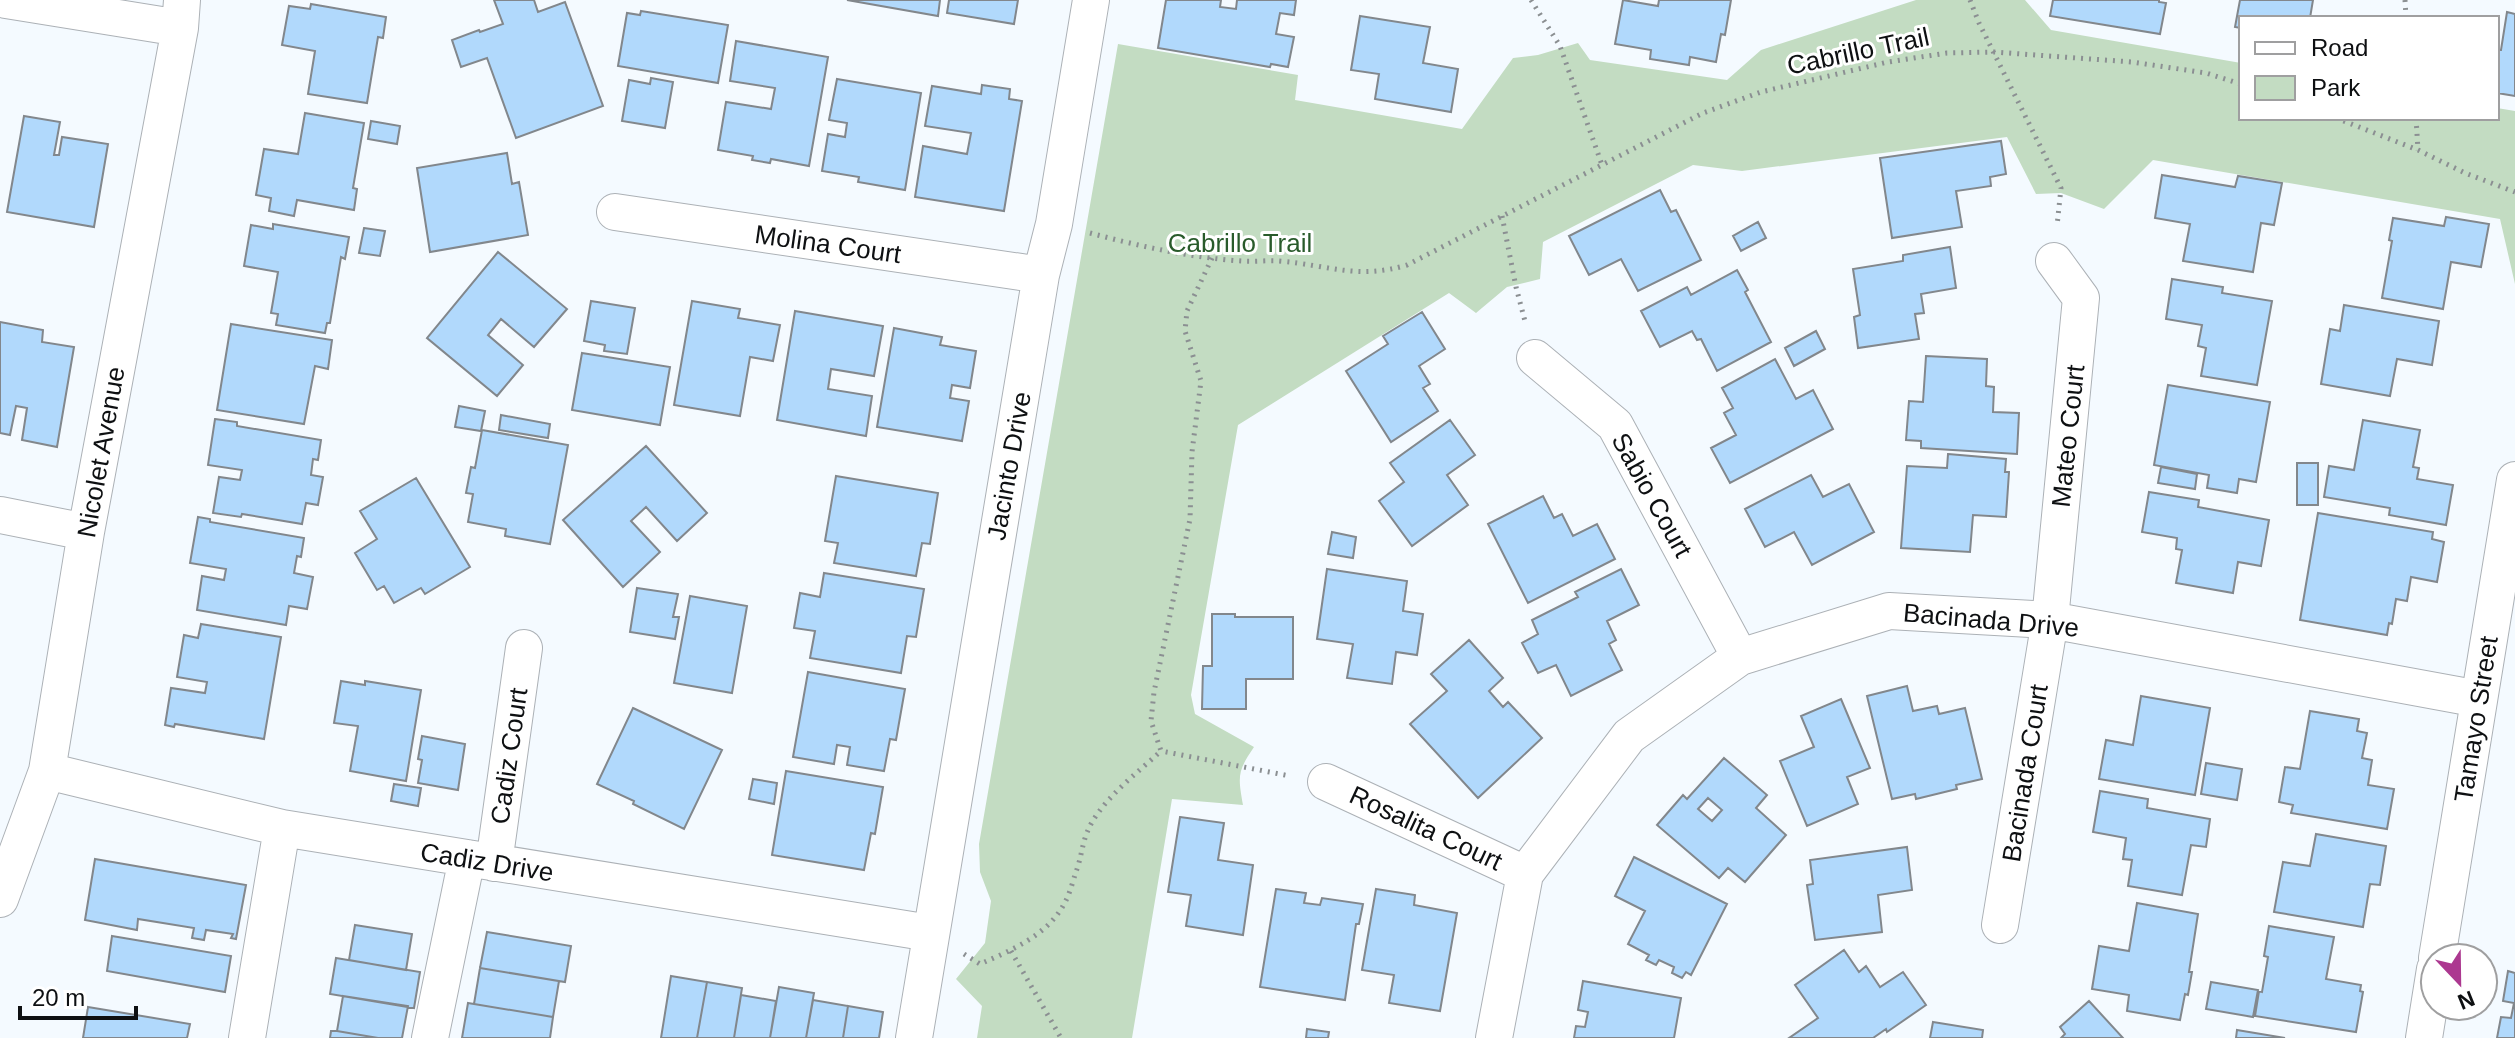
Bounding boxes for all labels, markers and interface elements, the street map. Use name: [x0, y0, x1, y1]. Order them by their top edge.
legend: [2239, 16, 2499, 120]
street label: Cabrillo Trail: [1784, 21, 1932, 81]
text: Road: [2311, 34, 2368, 61]
text: Park: [2311, 74, 2361, 101]
street label: Molina Court: [753, 219, 904, 269]
park label: Cabrillo Trail: [1168, 228, 1312, 258]
street label: Mateo Court: [2046, 363, 2090, 509]
street label: Nicolet Avenue: [71, 364, 131, 540]
street label: Jacinto Drive: [981, 389, 1037, 543]
street label: Sabio Court: [1606, 428, 1699, 563]
street label: Bacinada Drive: [1902, 597, 2080, 643]
street label: Tamayo Street: [2448, 633, 2504, 804]
street label: Bacinada Court: [1996, 681, 2054, 864]
street label: Cadiz Court: [485, 685, 534, 826]
street label: Rosalita Court: [1345, 780, 1508, 877]
street label: Cadiz Drive: [418, 837, 556, 887]
north arrow: [2419, 942, 2499, 1022]
scale bar: [20, 970, 136, 1020]
text: 20 m: [32, 984, 85, 1011]
text: N: [2454, 986, 2478, 1015]

